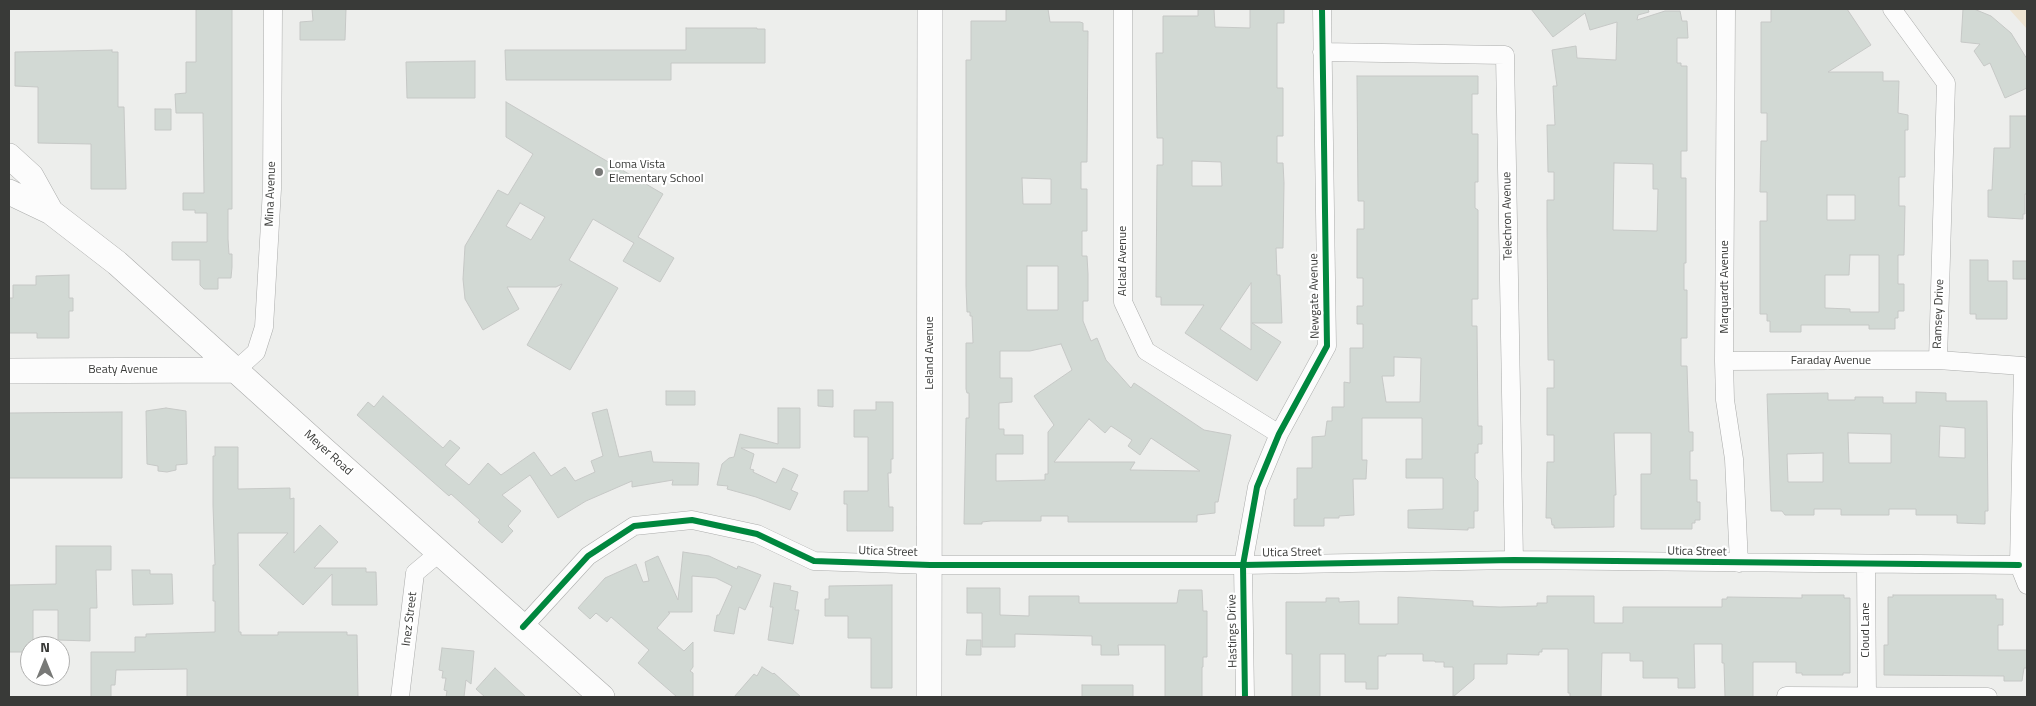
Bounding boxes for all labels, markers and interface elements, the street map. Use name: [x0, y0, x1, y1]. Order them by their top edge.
place label: Loma Vista Elementary School: [609, 158, 703, 186]
street label: Mina Avenue: [263, 161, 279, 227]
marker: Loma Vista Elementary School: [593, 166, 605, 178]
street label: Telechron Avenue: [1500, 171, 1516, 261]
street label: Alclad Avenue: [1116, 226, 1130, 296]
street label: Marquardt Avenue: [1718, 240, 1732, 334]
street label: Newgate Avenue: [1307, 253, 1323, 339]
street label: Ramsey Drive: [1931, 279, 1947, 349]
street label: Leland Avenue: [923, 316, 937, 390]
street label: Faraday Avenue: [1791, 354, 1871, 368]
street label: Beaty Avenue: [88, 363, 158, 377]
street label: Meyer Road: [301, 427, 355, 479]
street label: Utica Street: [858, 544, 918, 560]
street label: Utica Street: [1667, 544, 1727, 560]
street label: Utica Street: [1262, 545, 1322, 561]
street label: Inez Street: [400, 591, 420, 647]
street label: Hastings Drive: [1225, 594, 1241, 668]
street label: Cloud Lane: [1859, 602, 1873, 658]
north arrow: [20, 636, 70, 686]
text: N: [40, 636, 50, 657]

